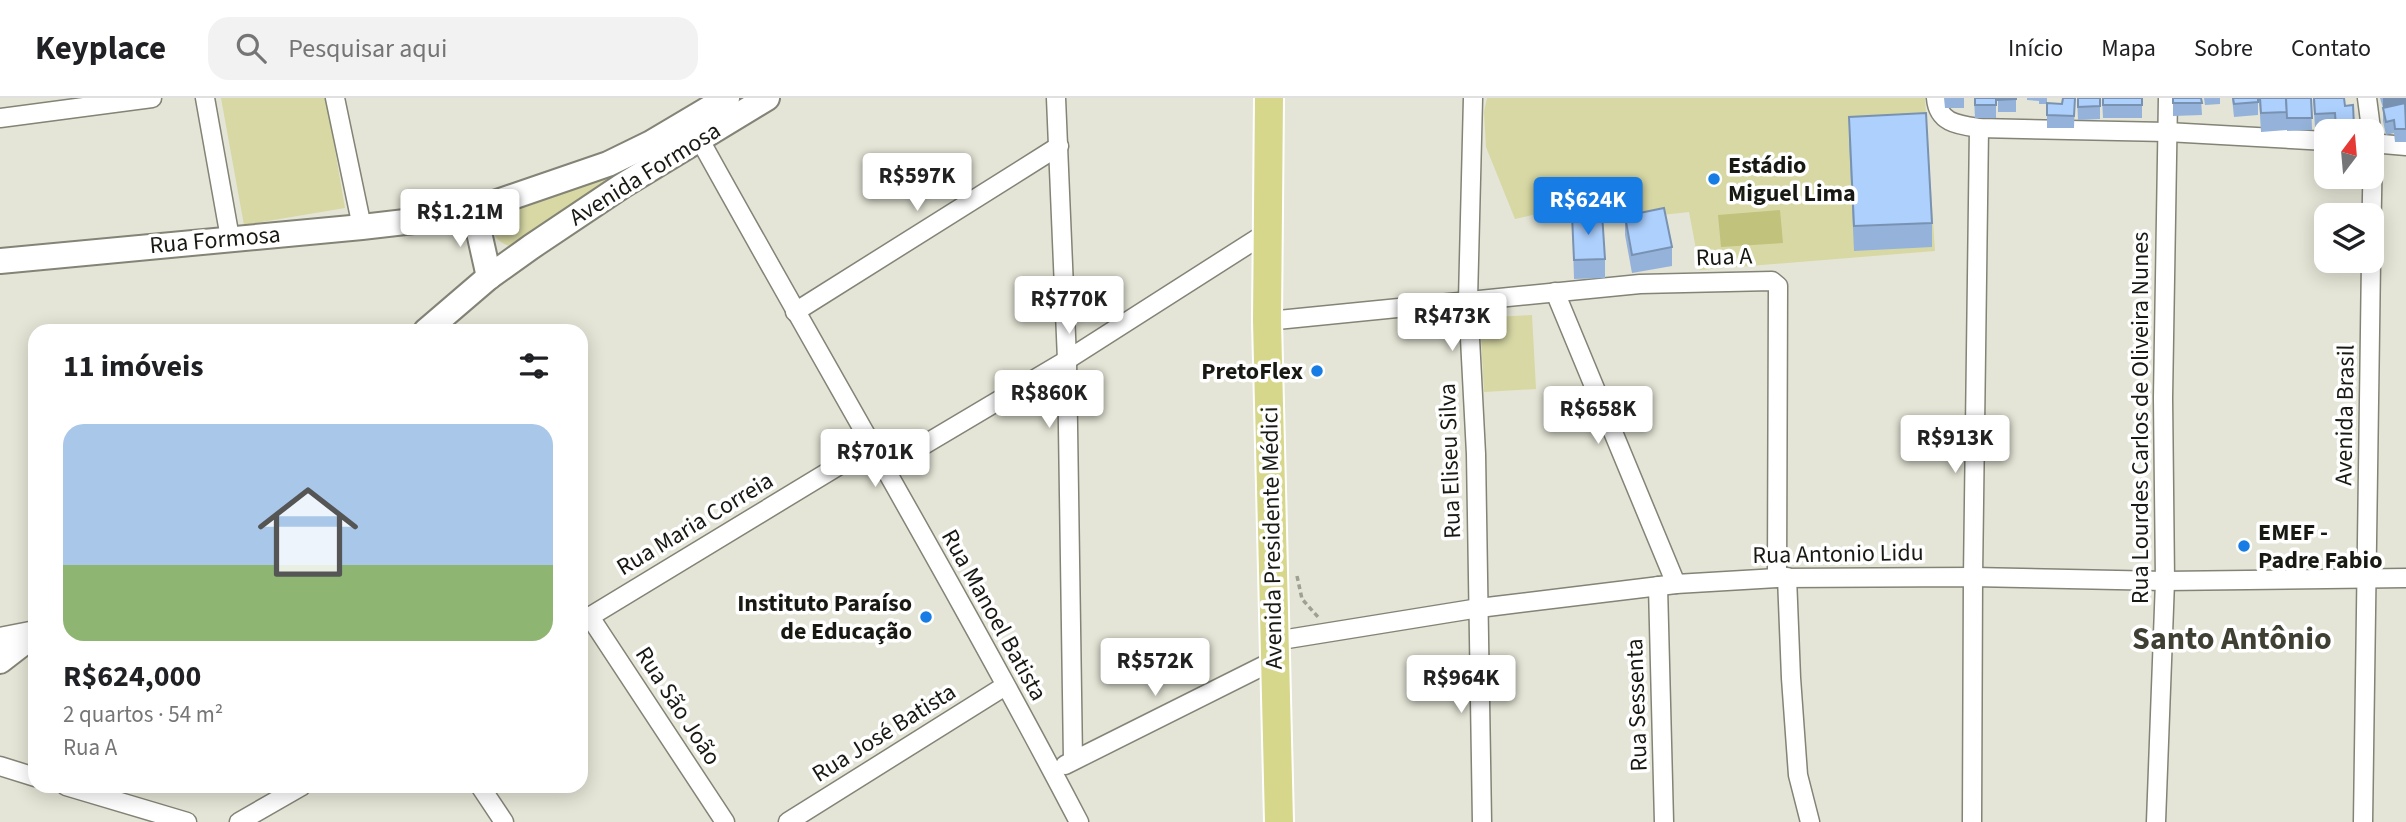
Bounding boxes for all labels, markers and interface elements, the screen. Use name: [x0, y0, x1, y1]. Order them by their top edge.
search box: [208, 17, 698, 80]
text: Keyplace: [35, 25, 166, 72]
icon: search: [232, 29, 270, 67]
text: Pesquisar aqui: [288, 30, 447, 67]
text: Início: [2008, 31, 2063, 66]
text: Mapa: [2101, 31, 2156, 66]
text: Sobre: [2194, 31, 2253, 66]
text: Contato: [2291, 31, 2371, 66]
street label: Avenida Formosa: [562, 113, 728, 235]
north arrow: [2314, 119, 2384, 189]
map controls: [2314, 119, 2384, 273]
place label: Estádio Miguel Lima: [1728, 148, 1856, 211]
pin: R$597K: [860, 153, 974, 213]
text: R$597K: [879, 159, 955, 192]
marker: Estádio Miguel Lima: [1706, 171, 1722, 187]
pin: R$624K: [1531, 178, 1645, 237]
text: R$624K: [1550, 183, 1626, 216]
pin: R$1.21M: [395, 190, 525, 249]
text: R$1.21M: [416, 195, 504, 228]
button: layers: [2314, 203, 2384, 273]
street label: Rua Formosa: [148, 217, 282, 263]
street label: Rua Lourdes Carlos de Oliveira Nunes: [2123, 232, 2158, 604]
street label: Rua A: [1695, 239, 1753, 275]
pin: R$770K: [1012, 276, 1126, 336]
text: R$770K: [1031, 282, 1107, 315]
pin: R$473K: [1395, 294, 1509, 353]
text: R$473K: [1414, 299, 1490, 332]
street label: Avenida Brasil: [2326, 344, 2364, 486]
text: 11 imóveis: [63, 345, 204, 388]
icon: filters: [515, 347, 553, 385]
place label: PretoFlex: [1201, 354, 1303, 389]
marker: PretoFlex: [1309, 363, 1325, 379]
pin: R$860K: [992, 370, 1106, 430]
text: R$860K: [1011, 376, 1087, 409]
street label: Rua Eliseu Silva: [1430, 383, 1470, 539]
pin: R$658K: [1541, 386, 1655, 446]
text: R$658K: [1560, 392, 1636, 425]
street label: Avenida Presidente Médici: [1252, 406, 1292, 670]
pin: R$913K: [1898, 416, 2012, 475]
text: R$913K: [1917, 421, 1993, 454]
pin: R$701K: [818, 430, 932, 489]
text: R$701K: [837, 435, 913, 468]
street label: Rua Maria Correia: [610, 463, 780, 585]
icon: home: [245, 469, 371, 595]
place label: EMEF - Padre Fabio: [2258, 515, 2382, 578]
street label: Rua Manoel Batista: [932, 523, 1056, 707]
street label: Rua Antonio Lidu: [1752, 535, 1924, 573]
marker: EMEF - Padre Fabio: [2236, 538, 2252, 554]
place label: Instituto Paraíso de Educação: [737, 586, 912, 649]
marker: Instituto Paraíso de Educação: [918, 609, 934, 625]
district label: Santo Antônio: [2132, 616, 2332, 662]
pin: R$572K: [1098, 638, 1212, 698]
street label: Rua Sessenta: [1617, 638, 1657, 772]
street label: Rua São João: [626, 640, 730, 772]
text: R$572K: [1117, 644, 1193, 677]
text: R$624,000: [63, 655, 201, 698]
pin: R$964K: [1404, 656, 1518, 715]
text: R$964K: [1423, 661, 1499, 694]
street label: Rua José Batista: [805, 675, 963, 791]
text: 2 quartos · 54 m²: [63, 698, 223, 731]
text: Rua A: [63, 731, 117, 764]

